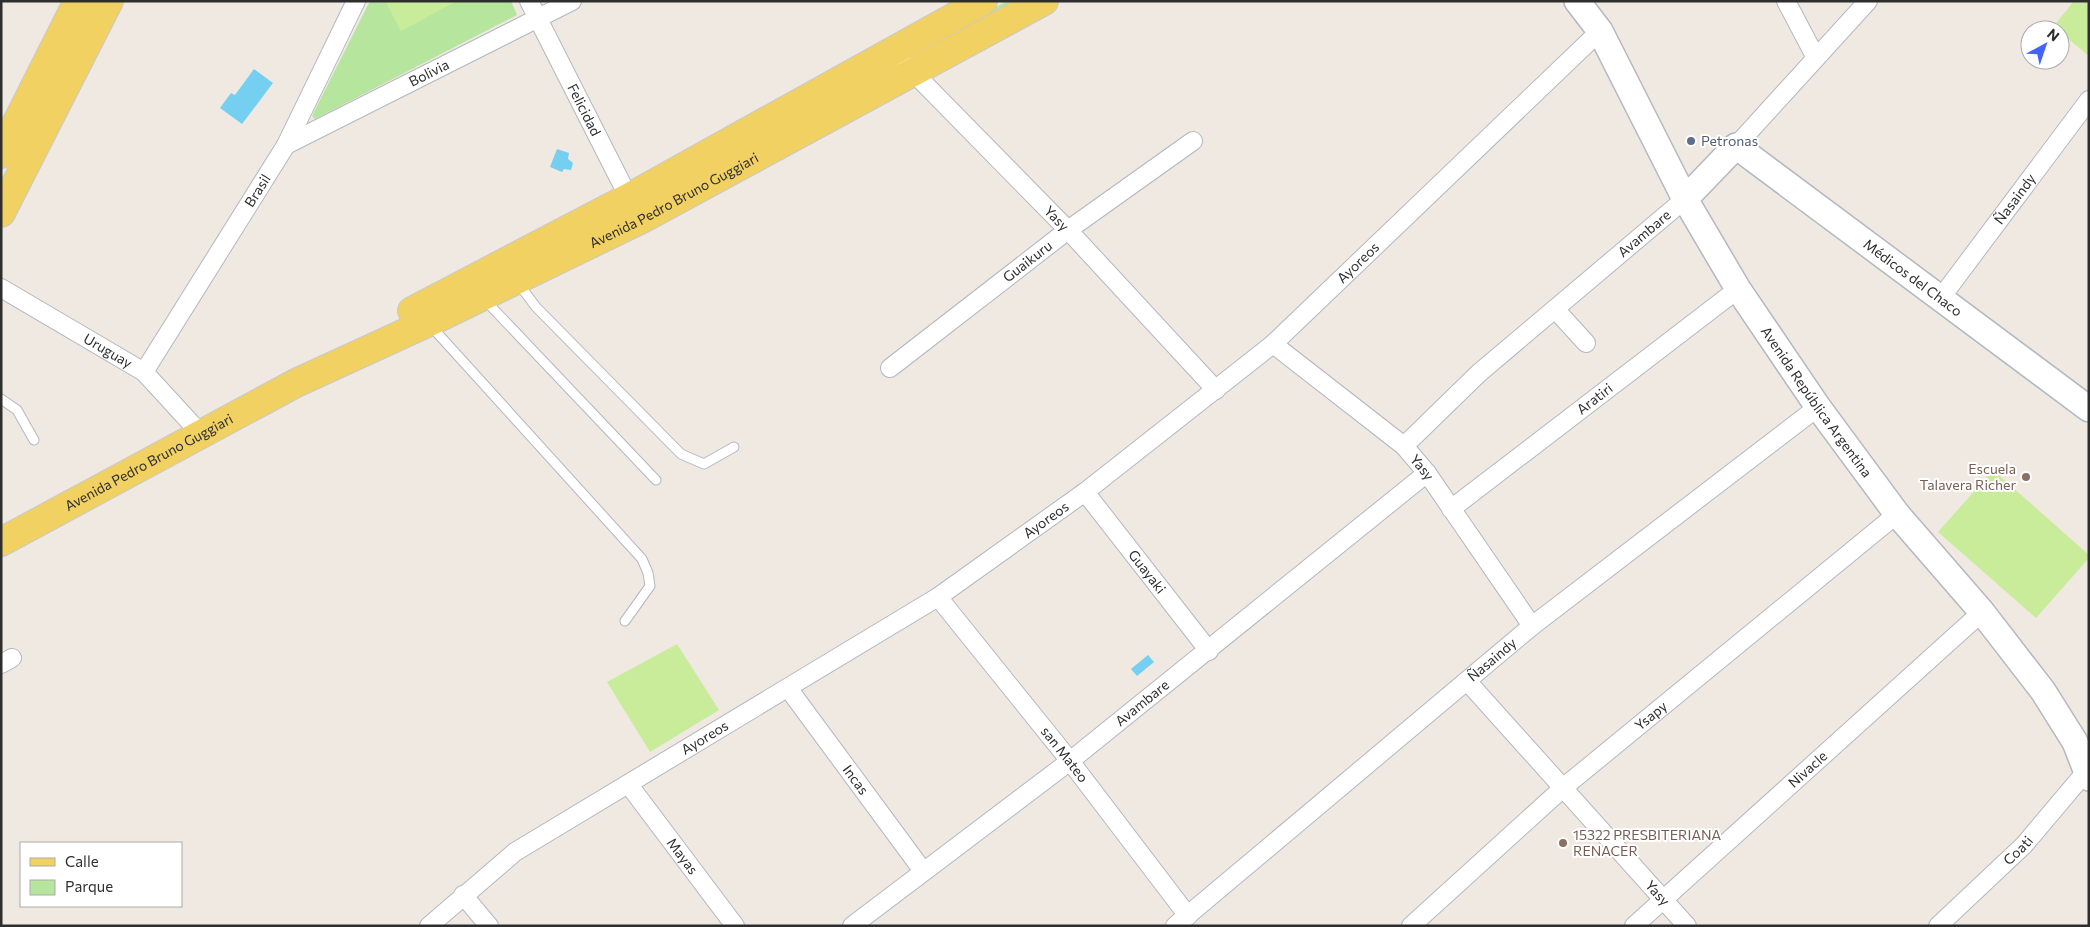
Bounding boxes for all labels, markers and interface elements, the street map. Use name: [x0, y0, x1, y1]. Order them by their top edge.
north arrow: [2020, 20, 2070, 70]
text: N: [2044, 25, 2063, 45]
street label: Bolivia: [406, 55, 452, 90]
street label: Felicidad: [564, 81, 605, 139]
place label: Petronas: [1701, 132, 1758, 149]
marker: Petronas: [1685, 135, 1697, 147]
street label: Avenida Pedro Bruno Guggiari: [586, 149, 761, 251]
street label: Ñasaindy: [1990, 170, 2039, 227]
street label: Brasil: [240, 171, 274, 210]
street label: Yasy: [1041, 202, 1073, 234]
street label: Avambare: [1614, 206, 1674, 260]
street label: Médicos del Chaco: [1860, 235, 1966, 320]
street label: Guaikuru: [999, 237, 1055, 285]
street label: Ayoreos: [1333, 238, 1382, 286]
street label: Avenida República Argentina: [1758, 323, 1876, 480]
street label: Uruguay: [81, 329, 136, 371]
street label: Aratiri: [1573, 379, 1616, 418]
street label: Avenida Pedro Bruno Guggiari: [62, 410, 236, 514]
street label: Yasy: [1407, 451, 1438, 483]
place label: Escuela Talavera Richer: [1920, 460, 2016, 493]
marker: Escuela Talavera Richer: [2020, 471, 2032, 483]
street label: Ayoreos: [1020, 498, 1072, 541]
street label: Guayaki: [1125, 546, 1170, 597]
street label: Ñasaindy: [1464, 634, 1520, 685]
street label: Avambare: [1111, 676, 1172, 729]
street label: Ysapy: [1631, 697, 1670, 734]
street label: Ayoreos: [678, 717, 731, 758]
street label: san Mateo: [1038, 723, 1092, 785]
street label: Nivacle: [1784, 747, 1830, 791]
street label: Incas: [840, 761, 873, 798]
place label: 15322 PRESBITERIANA RENACER: [1573, 826, 1722, 859]
street label: Coati: [1999, 832, 2036, 868]
street label: Mayas: [664, 834, 702, 877]
marker: 15322 PRESBITERIANA RENACER: [1557, 837, 1569, 849]
legend: [20, 842, 182, 907]
text: Calle: [65, 852, 99, 870]
street label: Yasy: [1642, 876, 1674, 909]
text: Parque: [65, 877, 113, 895]

